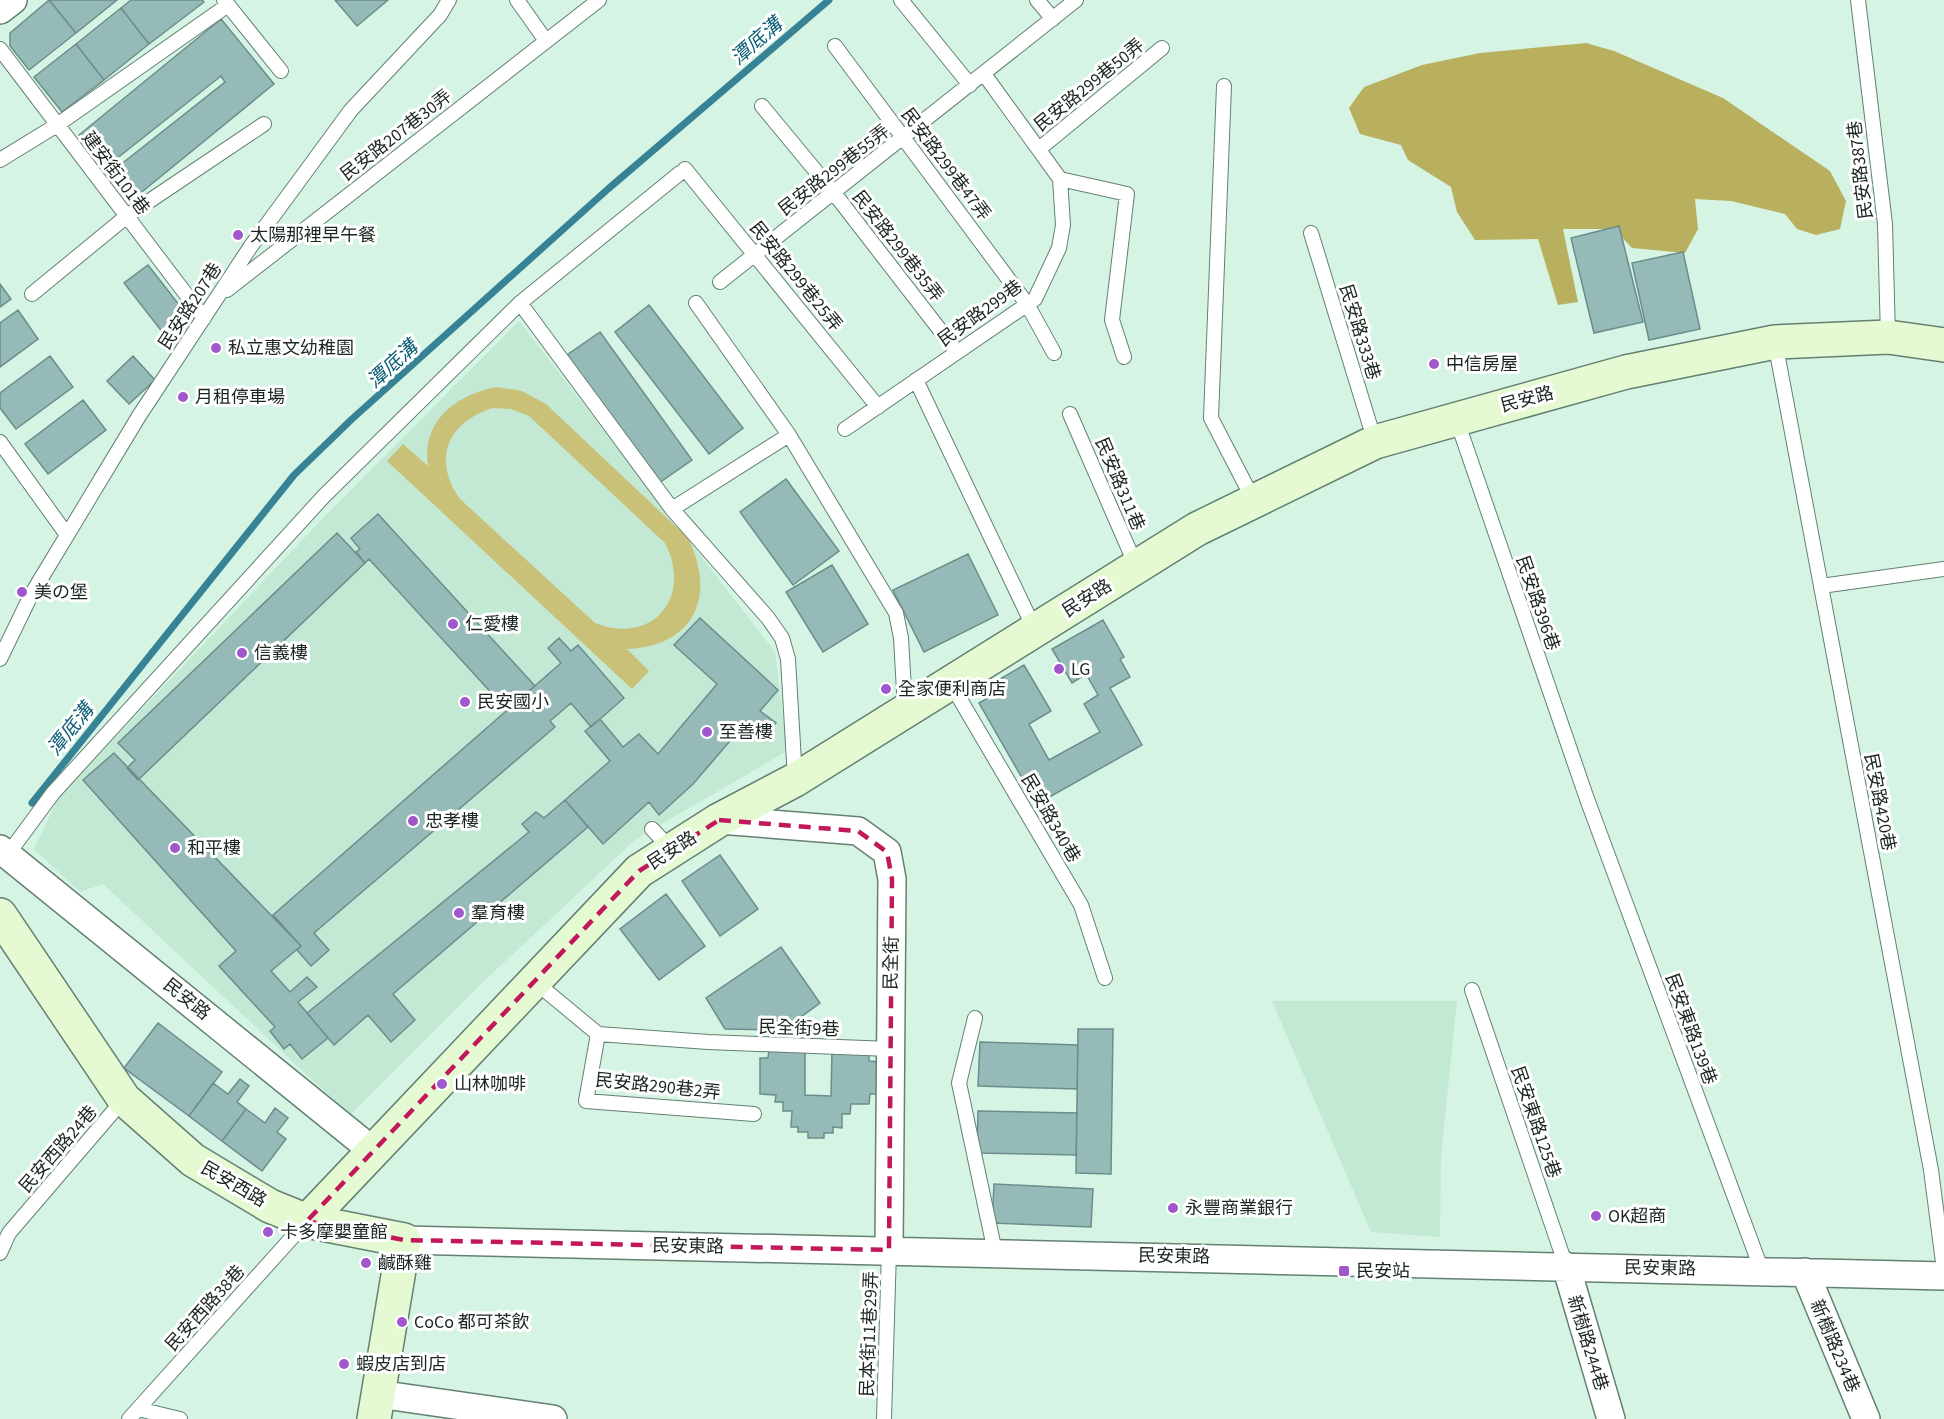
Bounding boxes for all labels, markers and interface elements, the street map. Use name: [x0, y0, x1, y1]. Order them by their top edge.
water label: 潭底溝: [725, 10, 791, 72]
street label: 民安路299巷50弄: [1029, 33, 1150, 137]
street label: 民安路207巷30弄: [336, 84, 457, 187]
street label: 民安路299巷47弄: [895, 103, 996, 226]
street label: 民安路299巷55弄: [774, 119, 895, 222]
street label: 民安路387巷: [1842, 119, 1879, 221]
street label: 建安街101巷: [76, 126, 155, 220]
street label: 民安路299巷35弄: [846, 186, 949, 307]
street label: 民安路299巷25弄: [744, 216, 848, 337]
place label: 太陽那裡早午餐: [250, 223, 376, 248]
marker: 太陽那裡早午餐: [231, 228, 245, 242]
street label: 民安路207巷: [153, 258, 228, 355]
street label: 民安路299巷: [933, 274, 1028, 353]
street label: 民安路333巷: [1333, 281, 1386, 383]
water label: 潭底溝: [361, 332, 427, 395]
place label: 私立惠文幼稚園: [228, 336, 354, 361]
marker: 私立惠文幼稚園: [209, 341, 223, 355]
place label: 中信房屋: [1446, 352, 1518, 377]
marker: 中信房屋: [1427, 357, 1441, 371]
street label: 民安路: [1498, 380, 1556, 419]
place label: 月租停車場: [195, 385, 285, 410]
marker: 月租停車場: [176, 390, 190, 404]
street label: 民安路311巷: [1089, 434, 1150, 535]
street label: 民安路396巷: [1510, 552, 1565, 654]
street label: 民安路: [1058, 574, 1117, 623]
place label: 美の堡: [34, 580, 88, 605]
marker: 美の堡: [15, 585, 29, 599]
place label: 仁愛樓: [465, 612, 519, 637]
marker: 仁愛樓: [446, 617, 460, 631]
place label: 信義樓: [254, 641, 308, 666]
marker: 信義樓: [235, 646, 249, 660]
place label: LG: [1071, 657, 1090, 682]
marker: LG: [1052, 662, 1066, 676]
place label: 全家便利商店: [898, 677, 1006, 702]
marker: 全家便利商店: [879, 682, 893, 696]
place label: 民安國小: [477, 690, 549, 715]
water label: 潭底溝: [41, 695, 102, 762]
marker: 民安國小: [458, 695, 472, 709]
place label: 至善樓: [719, 720, 773, 745]
marker: 至善樓: [700, 725, 714, 739]
street label: 民安路420巷: [1858, 751, 1901, 853]
street label: 民安路340巷: [1015, 769, 1086, 867]
place label: 忠孝樓: [425, 809, 479, 834]
marker: 忠孝樓: [406, 814, 420, 828]
street label: 民安路: [643, 825, 702, 876]
place label: 和平樓: [187, 836, 241, 861]
marker: 和平樓: [168, 841, 182, 855]
place label: 羣育樓: [471, 901, 525, 926]
marker: 羣育樓: [452, 906, 466, 920]
street label: 民全街: [879, 936, 904, 990]
street label: 民安東路139巷: [1659, 970, 1722, 1088]
street label: 民安路: [158, 973, 216, 1026]
street label: 民全街9巷: [758, 1015, 840, 1042]
street label: 民安東路125巷: [1505, 1063, 1566, 1181]
street label: 民安路290巷2弄: [594, 1067, 722, 1106]
place label: 山林咖啡: [454, 1072, 526, 1097]
marker: 山林咖啡: [435, 1077, 449, 1091]
street label: 民安西路24巷: [14, 1100, 103, 1198]
street label: 民安西路: [196, 1156, 271, 1213]
place label: 永豐商業銀行: [1185, 1196, 1293, 1221]
marker: 永豐商業銀行: [1166, 1201, 1180, 1215]
place label: OK超商: [1608, 1204, 1666, 1229]
marker: OK超商: [1589, 1209, 1603, 1223]
place label: 卡多摩嬰童館: [280, 1220, 388, 1245]
marker: 卡多摩嬰童館: [261, 1225, 275, 1239]
street label: 民安東路: [652, 1233, 724, 1260]
street label: 民安東路: [1138, 1243, 1210, 1270]
place label: 鹹酥雞: [378, 1251, 432, 1276]
street label: 民安東路: [1624, 1255, 1696, 1282]
marker: 鹹酥雞: [359, 1256, 373, 1270]
place label: 民安站: [1356, 1259, 1410, 1284]
street label: 民安西路38巷: [160, 1260, 251, 1357]
marker: 民安站: [1337, 1264, 1351, 1278]
street label: 民本街11巷29弄: [855, 1271, 884, 1397]
street label: 新樹路244巷: [1561, 1292, 1614, 1394]
street label: 新樹路234巷: [1804, 1296, 1865, 1397]
place label: CoCo 都可茶飲: [414, 1310, 530, 1335]
marker: CoCo 都可茶飲: [395, 1315, 409, 1329]
place label: 蝦皮店到店: [356, 1352, 446, 1377]
marker: 蝦皮店到店: [337, 1357, 351, 1371]

